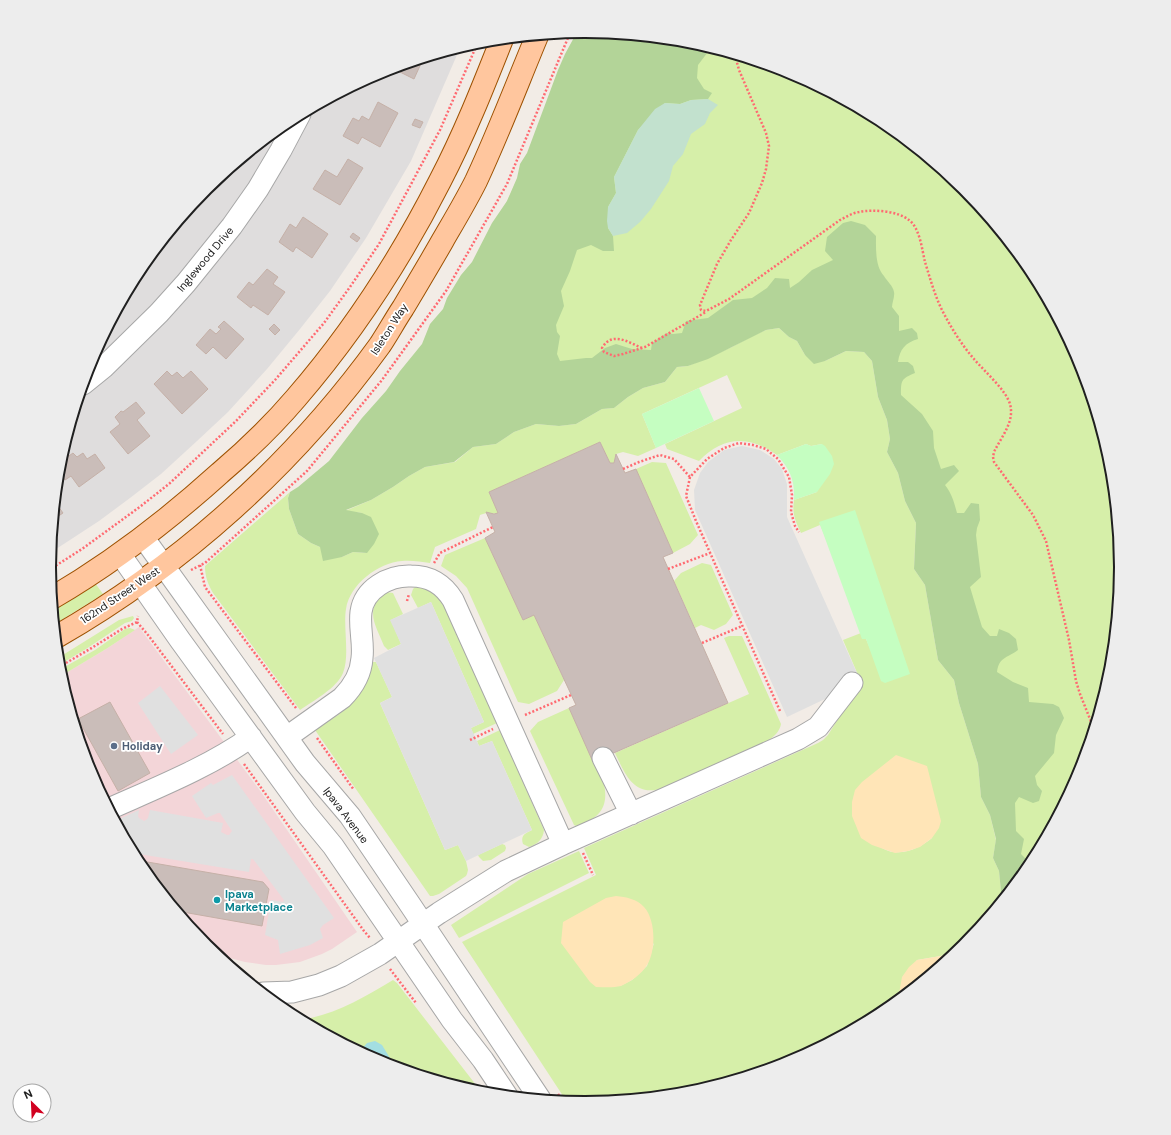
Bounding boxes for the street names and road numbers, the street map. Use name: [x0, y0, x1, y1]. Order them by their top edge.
street label: Inglewood Drive: [174, 224, 236, 294]
street label: Isleton Way: [367, 301, 411, 357]
street label: 162nd Street West: [78, 563, 162, 627]
street label: Ipava Avenue: [320, 784, 372, 846]

